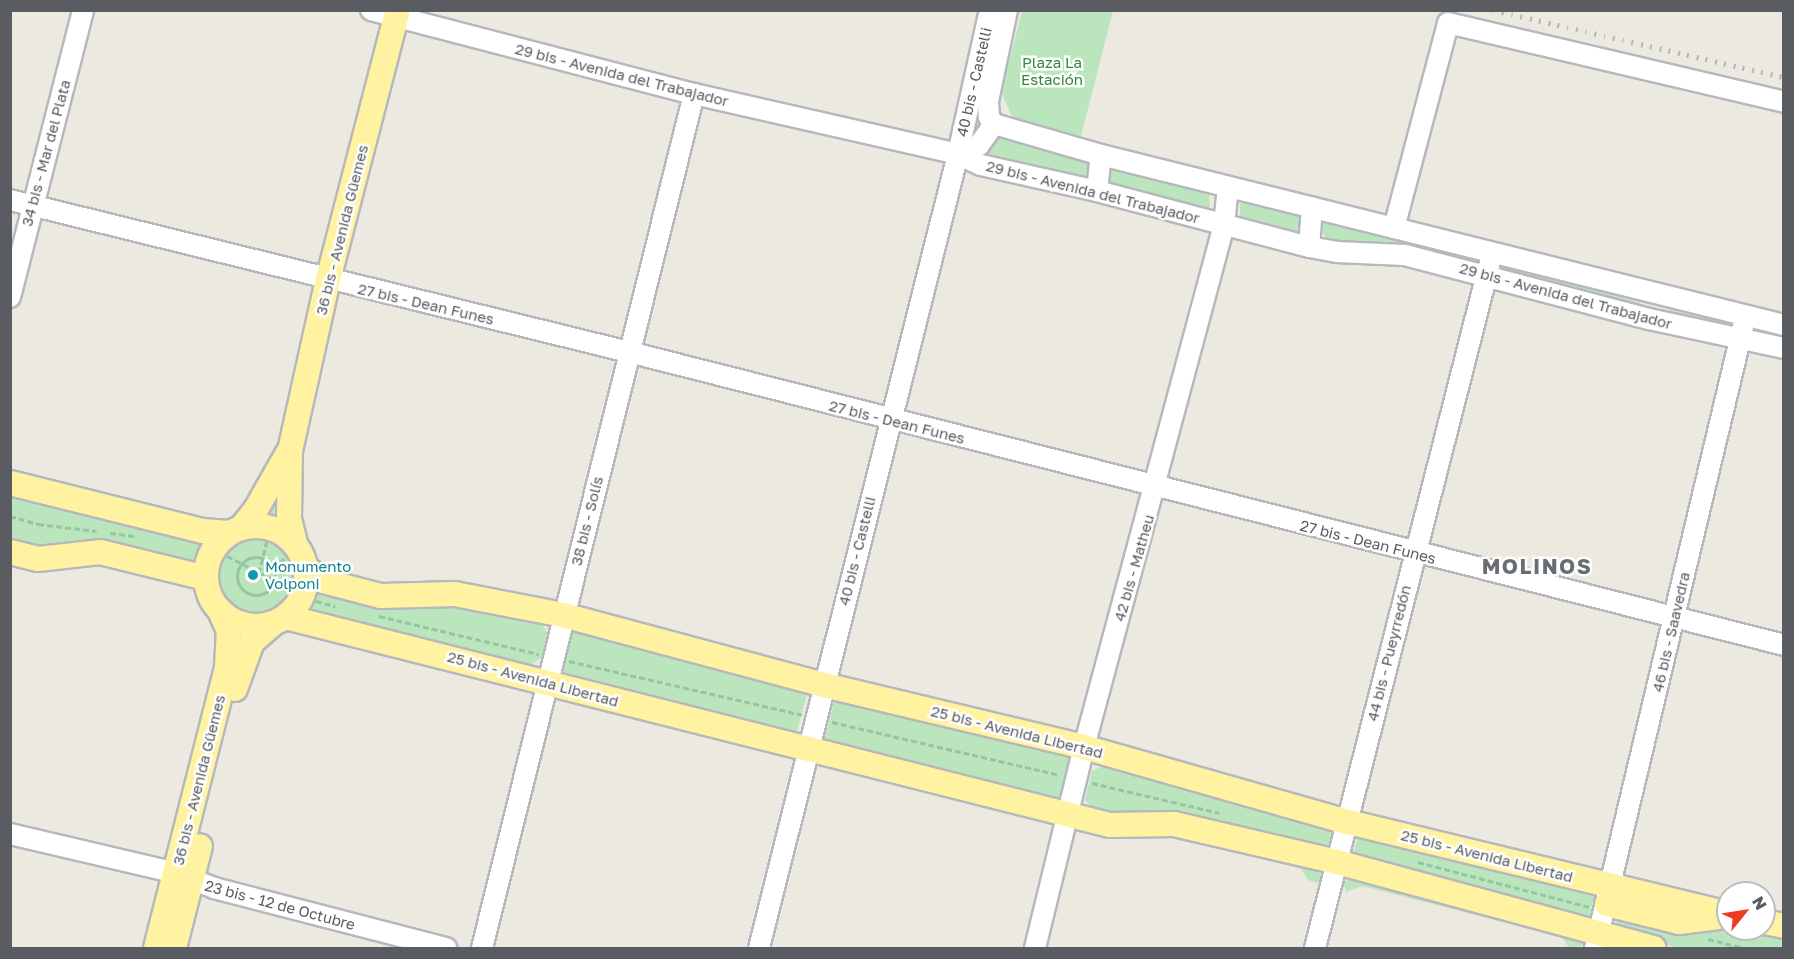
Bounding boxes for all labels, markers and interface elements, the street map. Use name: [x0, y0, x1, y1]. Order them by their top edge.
street label: 40 bis - Castelli: [953, 26, 995, 138]
street label: 29 bis - Avenida del Trabajador: [513, 40, 731, 110]
park label: Plaza La Estación: [1021, 53, 1083, 88]
street label: 34 bis - Mar del Plata: [18, 78, 74, 228]
street label: 36 bis - Avenida Güemes: [312, 143, 372, 317]
street label: 29 bis - Avenida del Trabajador: [984, 157, 1202, 227]
street label: 29 bis - Avenida del Trabajador: [1458, 259, 1674, 333]
street label: 27 bis - Dean Funes: [356, 280, 496, 328]
street label: 27 bis - Dean Funes: [827, 396, 967, 448]
street label: 38 bis - Solís: [567, 474, 607, 568]
street label: 40 bis - Castelli: [835, 495, 879, 607]
street label: 42 bis - Matheu: [1110, 513, 1158, 623]
street label: 27 bis - Dean Funes: [1298, 516, 1438, 568]
district label: MOLINOS: [1482, 553, 1592, 579]
place label: Monumento Volponi: [265, 557, 351, 592]
marker: Monumento Volponi: [246, 568, 260, 582]
street label: 46 bis - Saavedra: [1648, 570, 1694, 694]
street label: 44 bis - Pueyrredón: [1363, 583, 1415, 723]
street label: 25 bis - Avenida Libertad: [445, 647, 621, 711]
street label: 36 bis - Avenida Güemes: [169, 693, 229, 867]
street label: 25 bis - Avenida Libertad: [929, 702, 1105, 762]
street label: 25 bis - Avenida Libertad: [1399, 826, 1575, 886]
street label: 23 bis - 12 de Octubre: [203, 876, 357, 934]
north arrow: [1716, 881, 1776, 941]
text: N: [1748, 893, 1772, 913]

